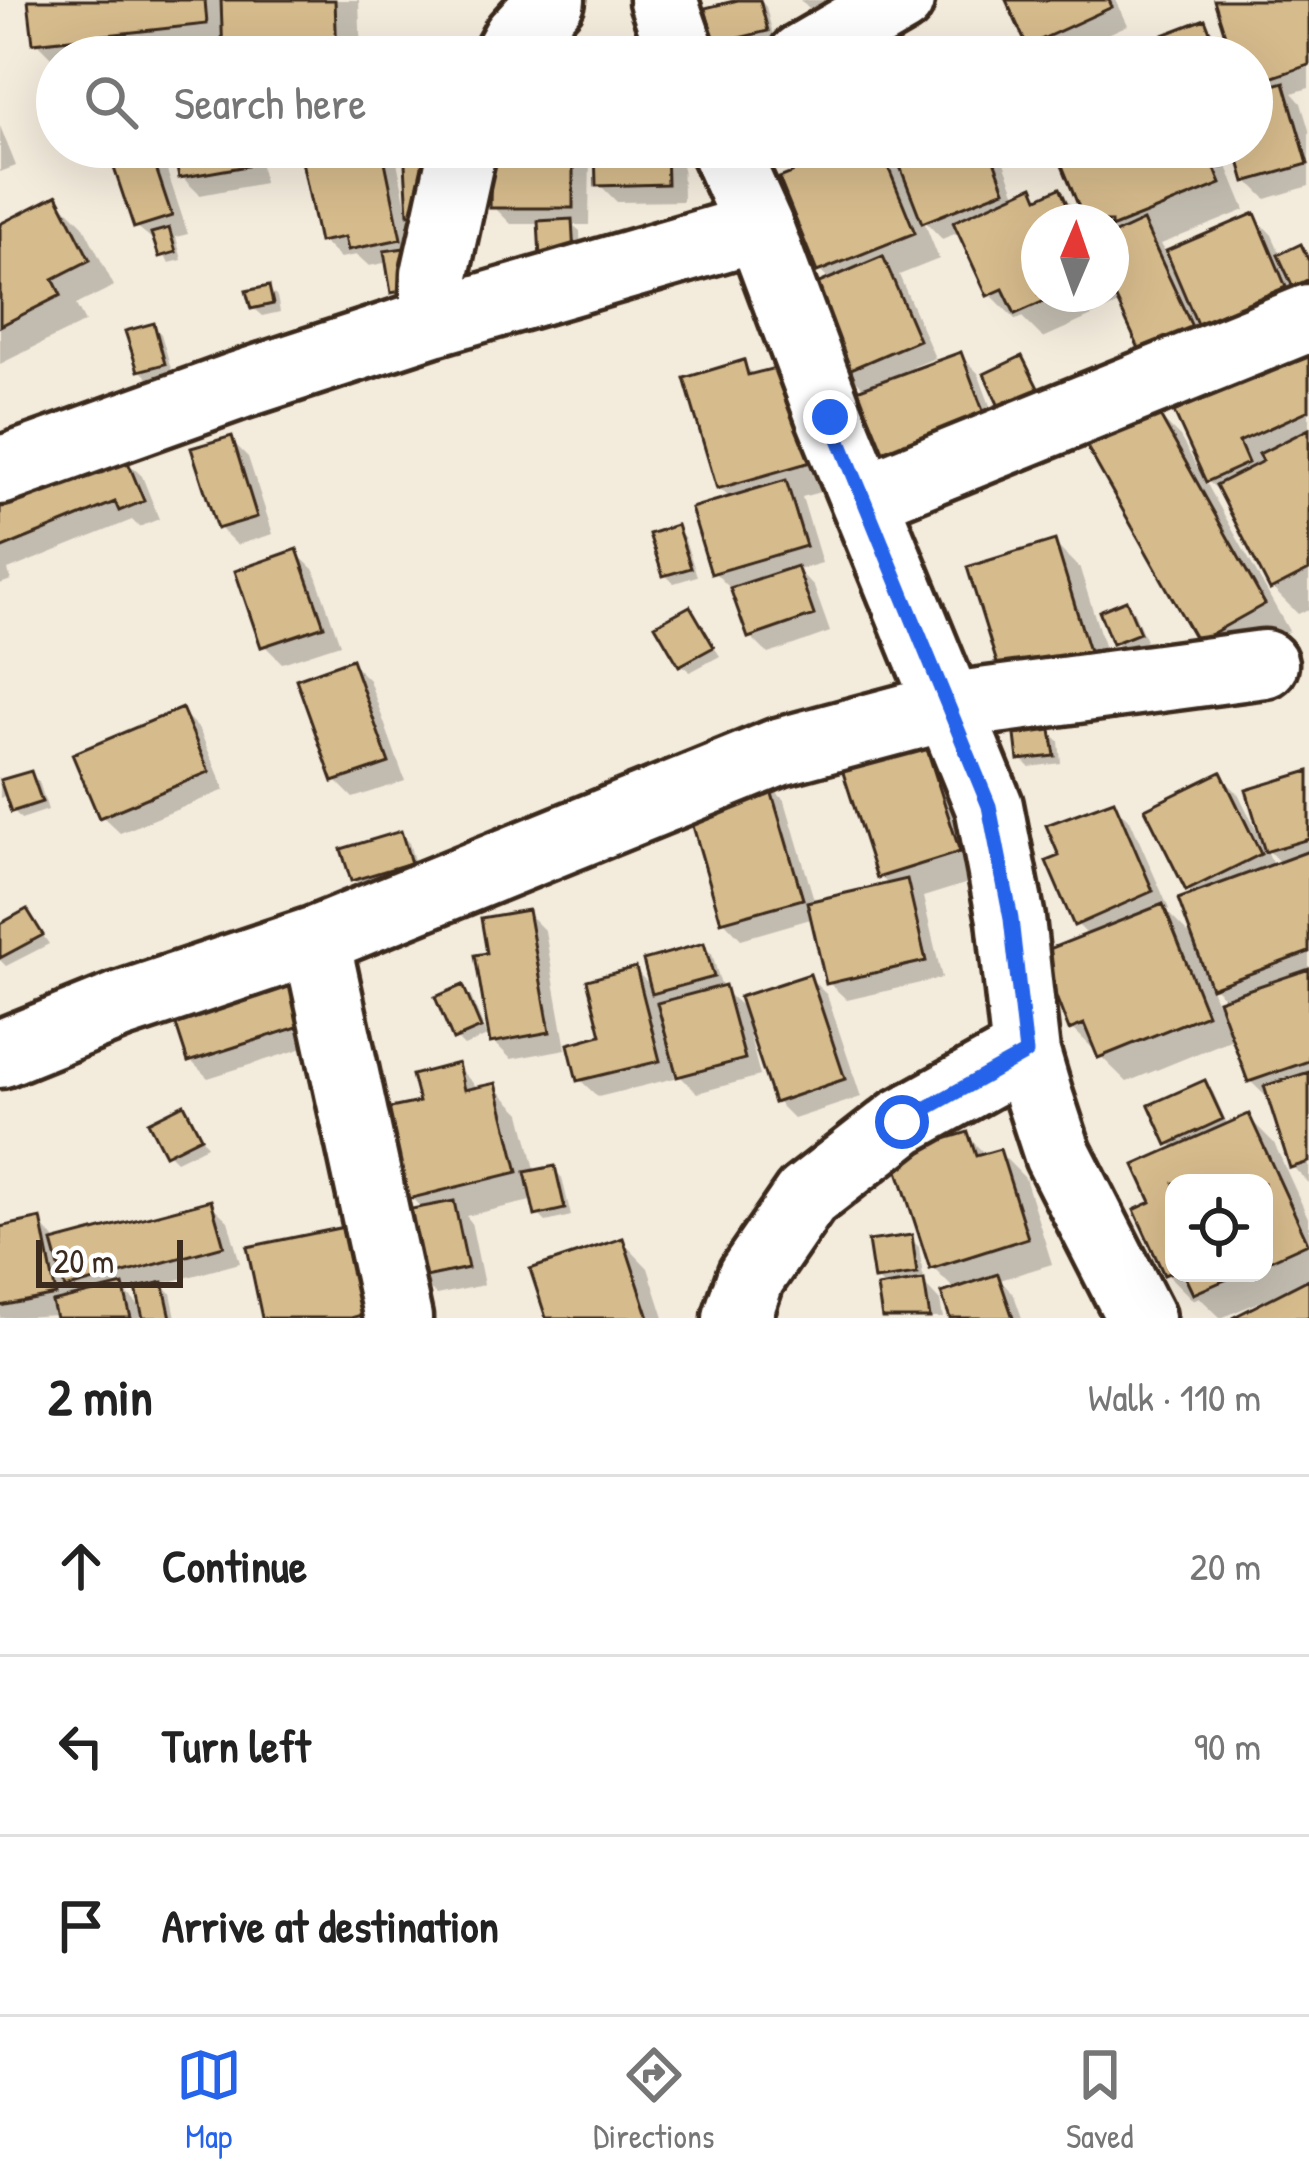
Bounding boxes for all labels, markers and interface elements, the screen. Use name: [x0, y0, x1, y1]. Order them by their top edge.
search box: [36, 36, 1273, 168]
icon: search: [78, 69, 144, 135]
text: Search here: [174, 72, 366, 133]
north arrow: [1021, 204, 1129, 312]
route end: [803, 390, 857, 444]
route start: [875, 1095, 929, 1149]
map controls: [1165, 1174, 1273, 1282]
button: locate: [1165, 1174, 1273, 1282]
scale bar: [36, 1234, 183, 1287]
text: 20 m: [54, 1239, 114, 1283]
text: 2 min: [48, 1362, 153, 1431]
text: Walk · 110 m: [1088, 1370, 1261, 1423]
icon: ahead: [48, 1533, 114, 1599]
text: Continue: [162, 1535, 307, 1596]
text: 20 m: [1190, 1539, 1261, 1592]
icon: left: [48, 1713, 114, 1779]
text: Turn left: [162, 1715, 311, 1776]
text: 90 m: [1194, 1719, 1261, 1772]
icon: arrive: [48, 1893, 114, 1959]
text: Arrive at destination: [162, 1895, 499, 1956]
tab: Map: [176, 2042, 242, 2158]
tab: Directions: [593, 2042, 715, 2158]
tab: Saved: [1066, 2042, 1133, 2158]

